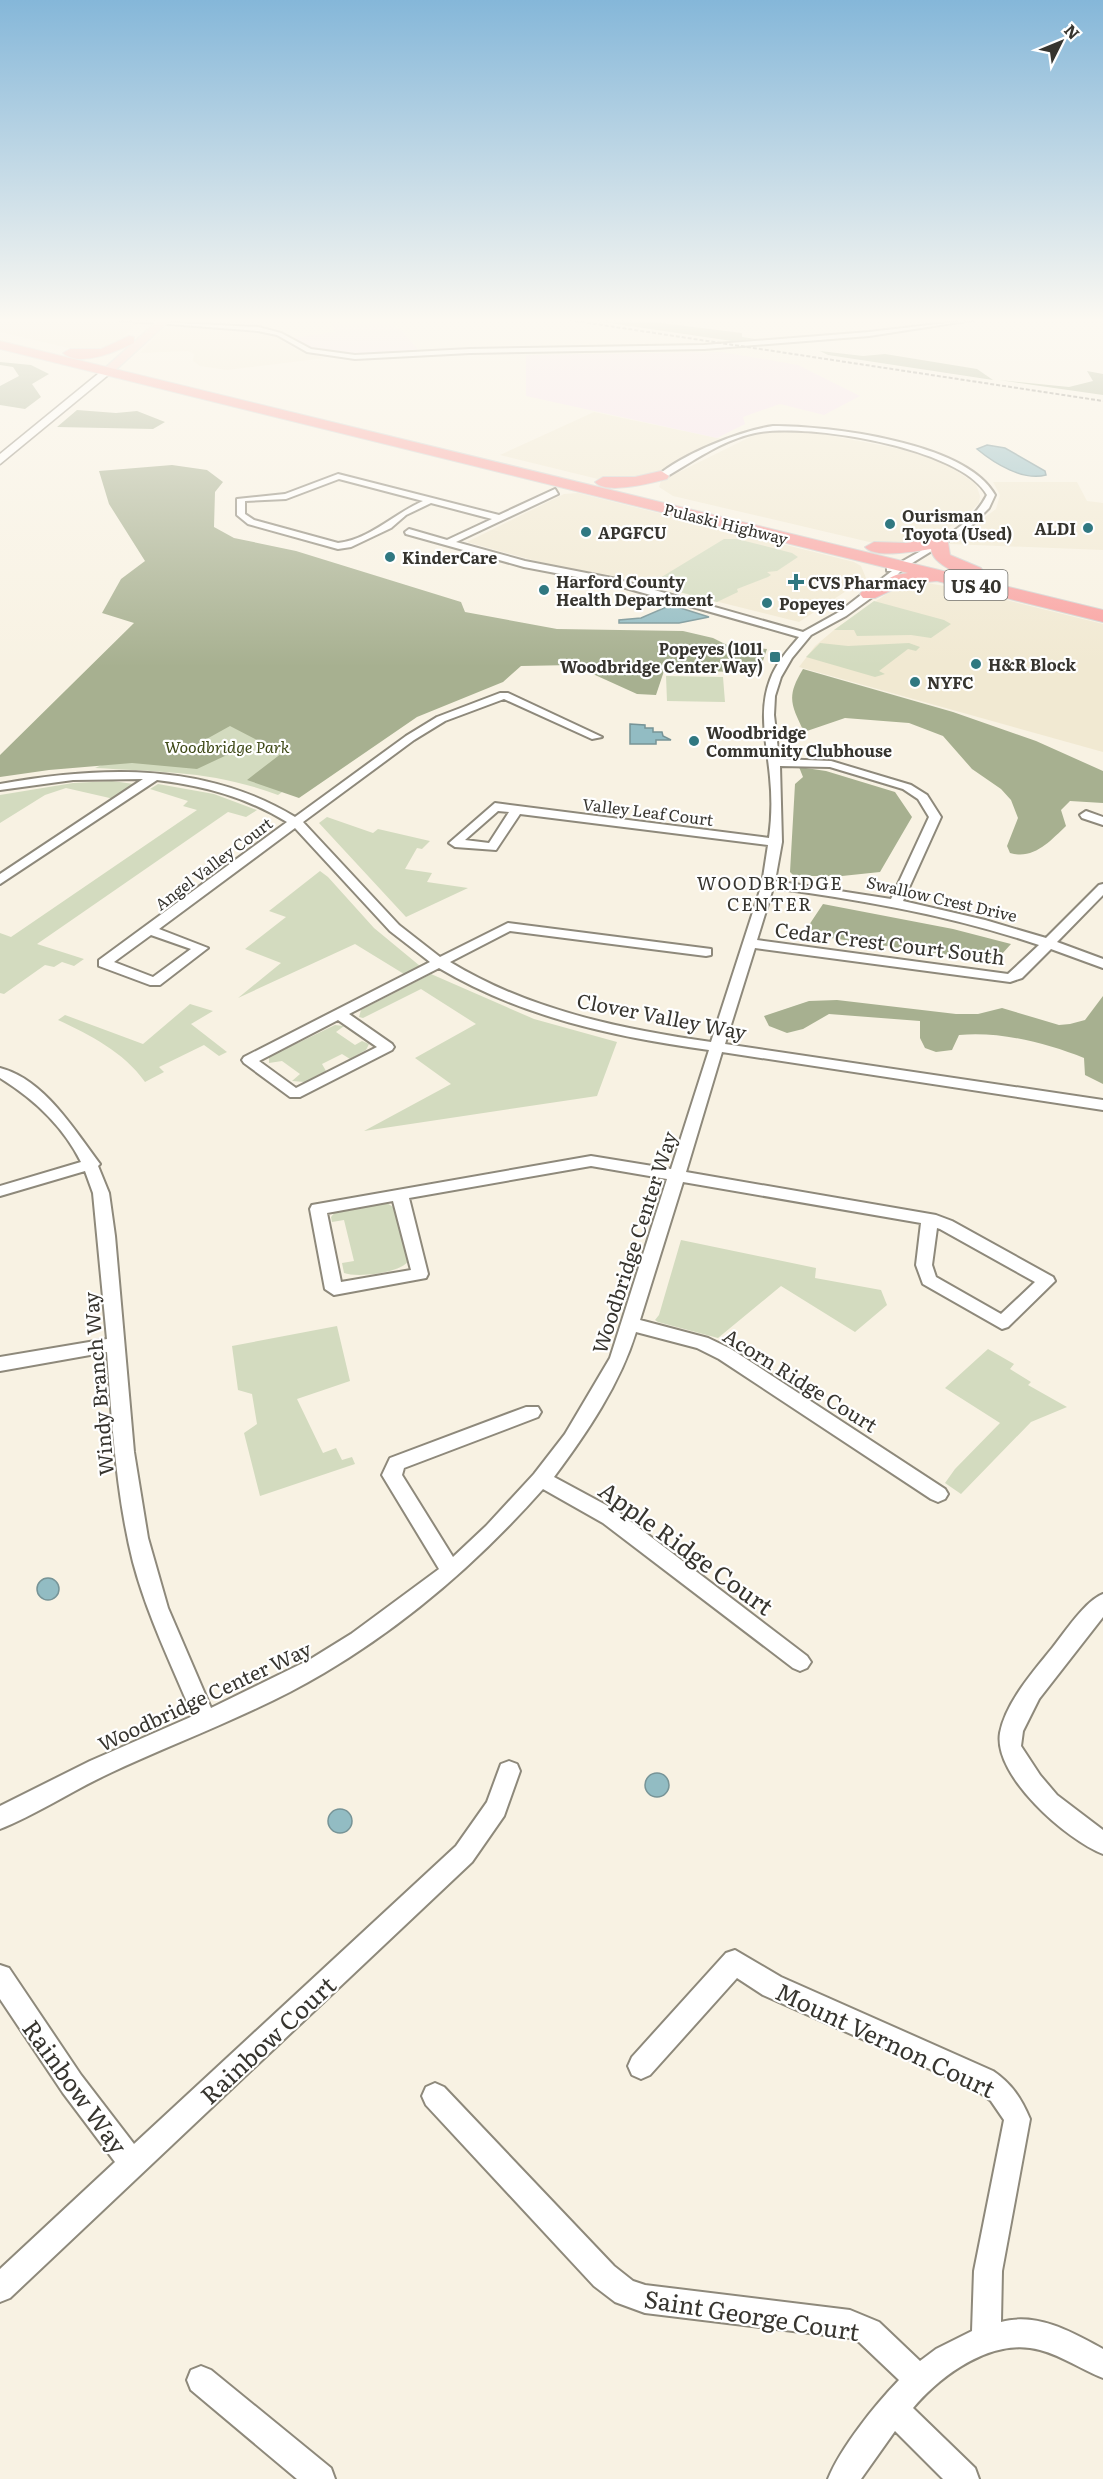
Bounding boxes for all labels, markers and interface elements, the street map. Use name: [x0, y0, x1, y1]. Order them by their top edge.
north arrow: [1031, 12, 1091, 72]
text: N: [1059, 18, 1086, 44]
street label: Pulaski Highway: [661, 496, 791, 550]
place label: Ourisman Toyota (Used): [902, 503, 1012, 545]
place label: ALDI: [1034, 516, 1076, 540]
marker: Ourisman Toyota (Used): [883, 517, 897, 531]
place label: APGFCU: [598, 520, 667, 544]
marker: ALDI: [1081, 521, 1095, 535]
marker: APGFCU: [579, 525, 593, 539]
place label: KinderCare: [402, 545, 497, 569]
marker: KinderCare: [383, 550, 397, 564]
place label: Harford County Health Department: [556, 569, 713, 611]
place label: CVS Pharmacy: [808, 570, 927, 594]
road number: US 40: [944, 570, 1008, 600]
marker: CVS Pharmacy: [789, 575, 803, 589]
marker: Harford County Health Department: [537, 583, 551, 597]
place label: Popeyes: [779, 591, 845, 615]
marker: Popeyes: [760, 596, 774, 610]
place label: Popeyes (1011 Woodbridge Center Way): [560, 636, 763, 678]
marker: Popeyes (1011 Woodbridge Center Way): [768, 650, 782, 664]
place label: H&R Block: [988, 652, 1076, 676]
marker: H&R Block: [969, 657, 983, 671]
place label: NYFC: [927, 670, 974, 694]
marker: NYFC: [908, 675, 922, 689]
place label: Woodbridge Community Clubhouse: [706, 720, 892, 762]
park label: Woodbridge Park: [165, 734, 290, 758]
marker: Woodbridge Community Clubhouse: [687, 734, 701, 748]
street label: Valley Leaf Court: [581, 791, 715, 831]
street label: Angel Valley Court: [149, 810, 277, 915]
district label: WOODBRIDGE CENTER: [697, 869, 843, 917]
street label: Swallow Crest Drive: [864, 869, 1020, 927]
street label: Cedar Crest Court South: [773, 913, 1007, 971]
street label: Clover Valley Way: [575, 984, 750, 1046]
street label: Woodbridge Center Way: [583, 1126, 683, 1357]
street label: Windy Branch Way: [74, 1290, 120, 1477]
street label: Acorn Ridge Court: [718, 1319, 884, 1439]
street label: Apple Ridge Court: [592, 1472, 782, 1623]
street label: Woodbridge Center Way: [92, 1632, 316, 1758]
street label: Rainbow Court: [191, 1967, 343, 2111]
street label: Mount Vernon Court: [770, 1973, 1002, 2105]
street label: Rainbow Way: [15, 2012, 137, 2160]
street label: Saint George Court: [642, 2280, 862, 2348]

